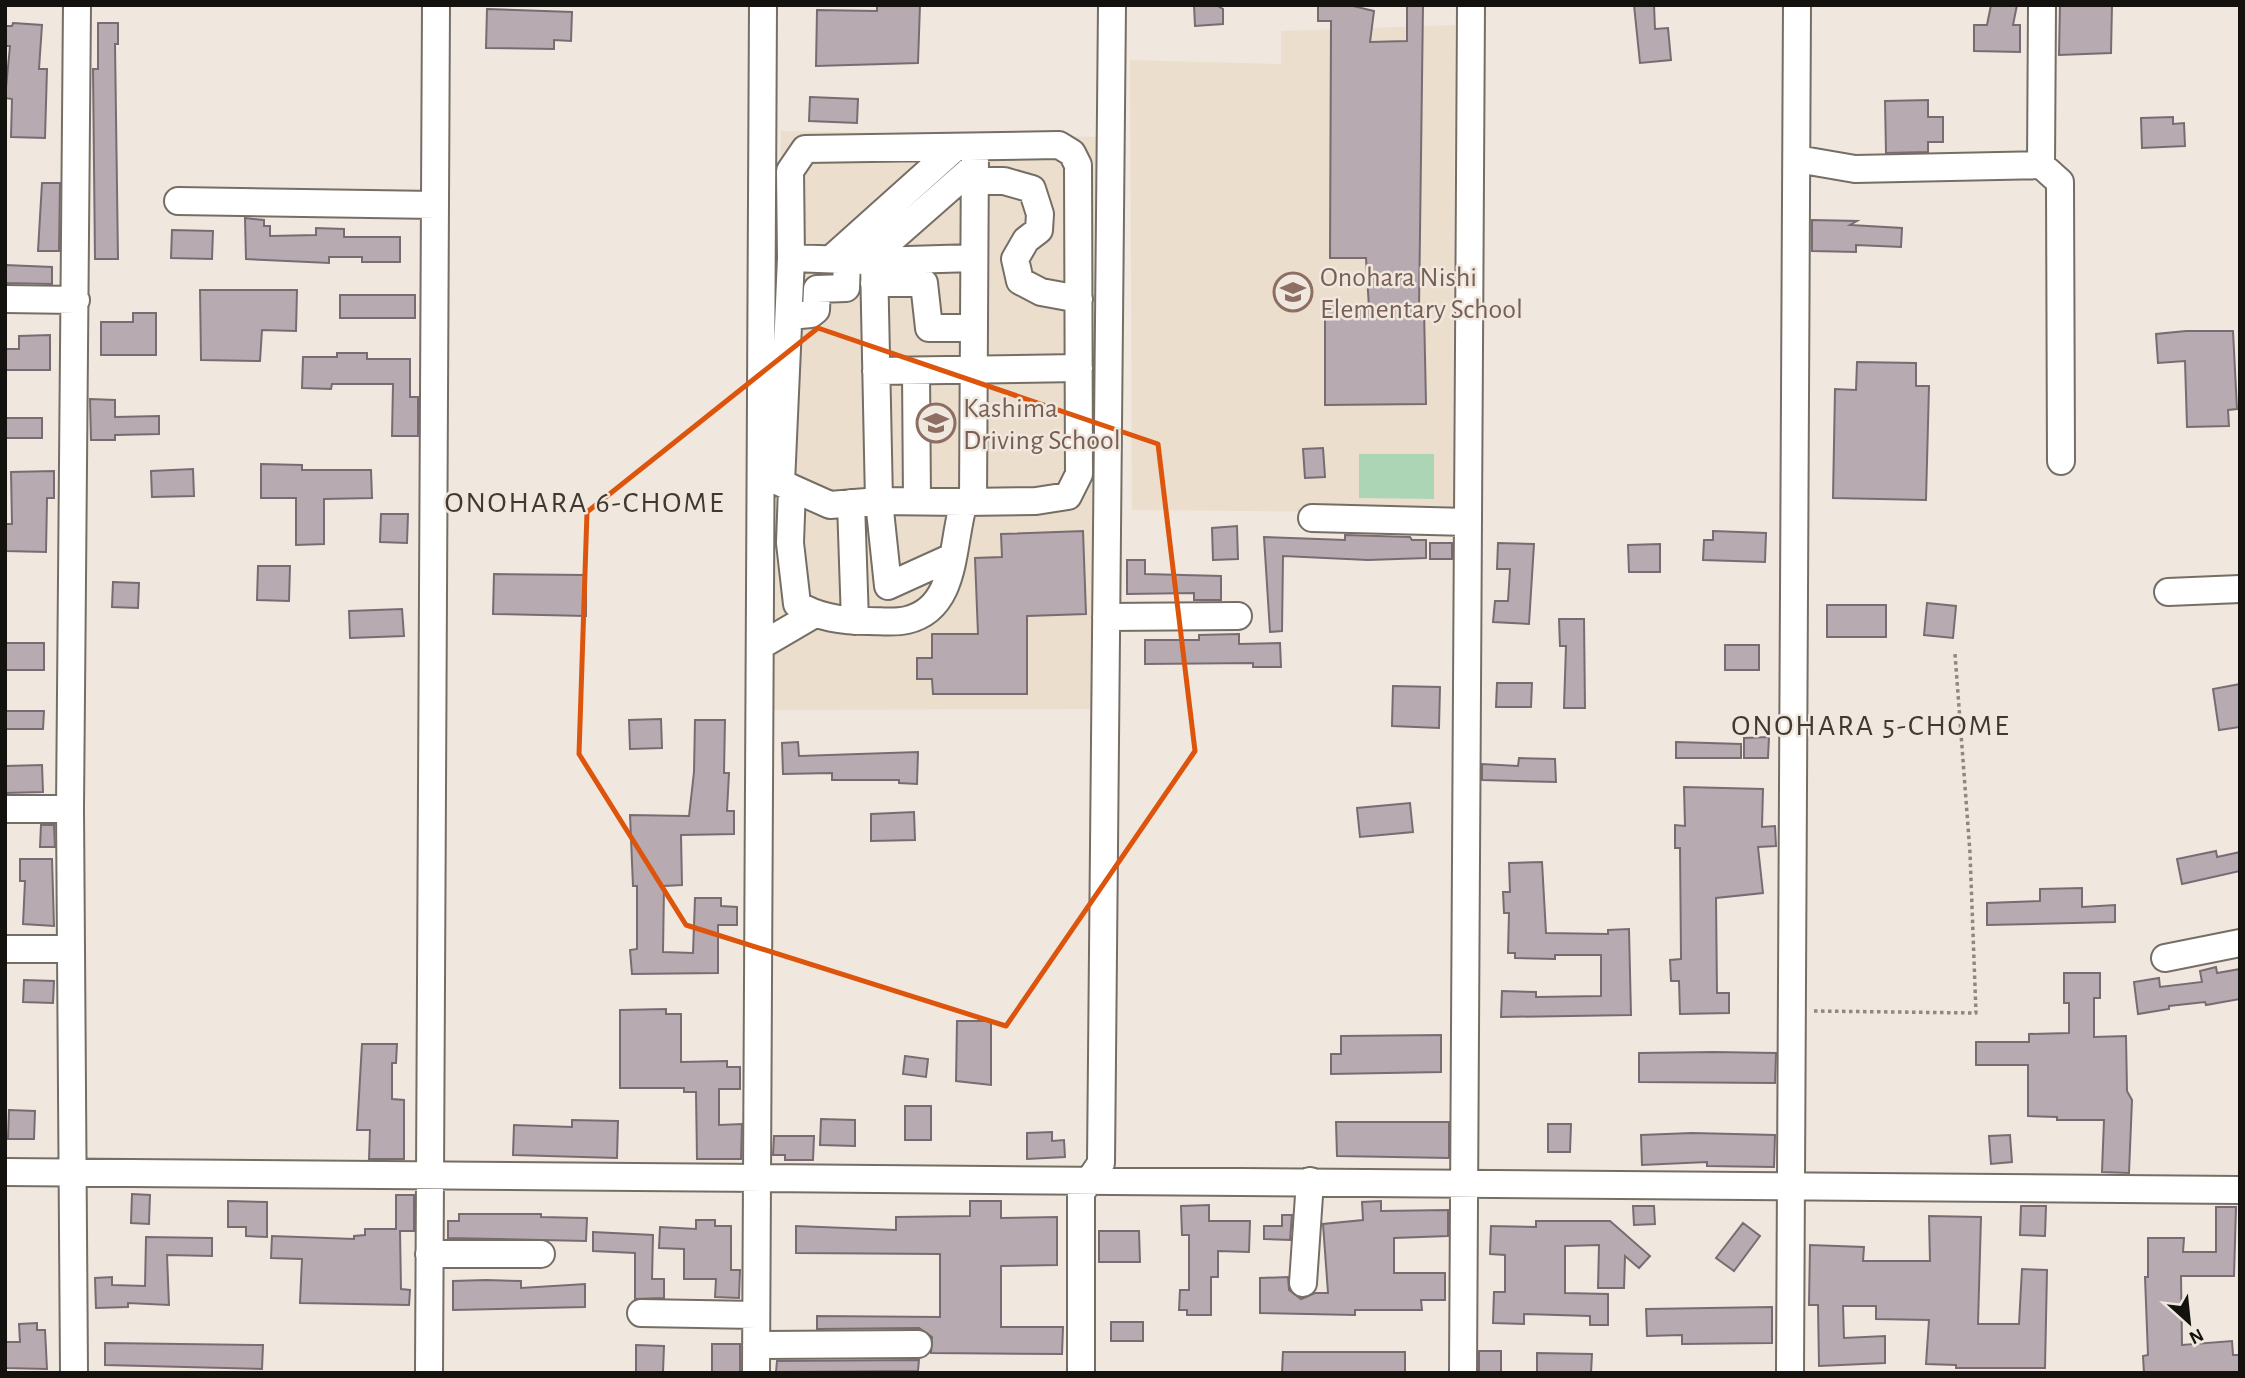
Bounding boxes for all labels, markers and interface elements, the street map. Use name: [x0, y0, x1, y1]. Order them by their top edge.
place label: Onohara Nishi Elementary School: [1320, 264, 1523, 324]
school or university icon: Onohara Nishi Elementary School: [1272, 271, 1314, 313]
place label: Kashima Driving School: [963, 395, 1121, 455]
school or university icon: Kashima Driving School: [915, 402, 957, 444]
district label: ONOHARA 6-CHOME: [445, 488, 725, 518]
district label: ONOHARA 5-CHOME: [1731, 711, 2011, 741]
north arrow: [2154, 1287, 2224, 1357]
text: N: [2186, 1324, 2206, 1347]

